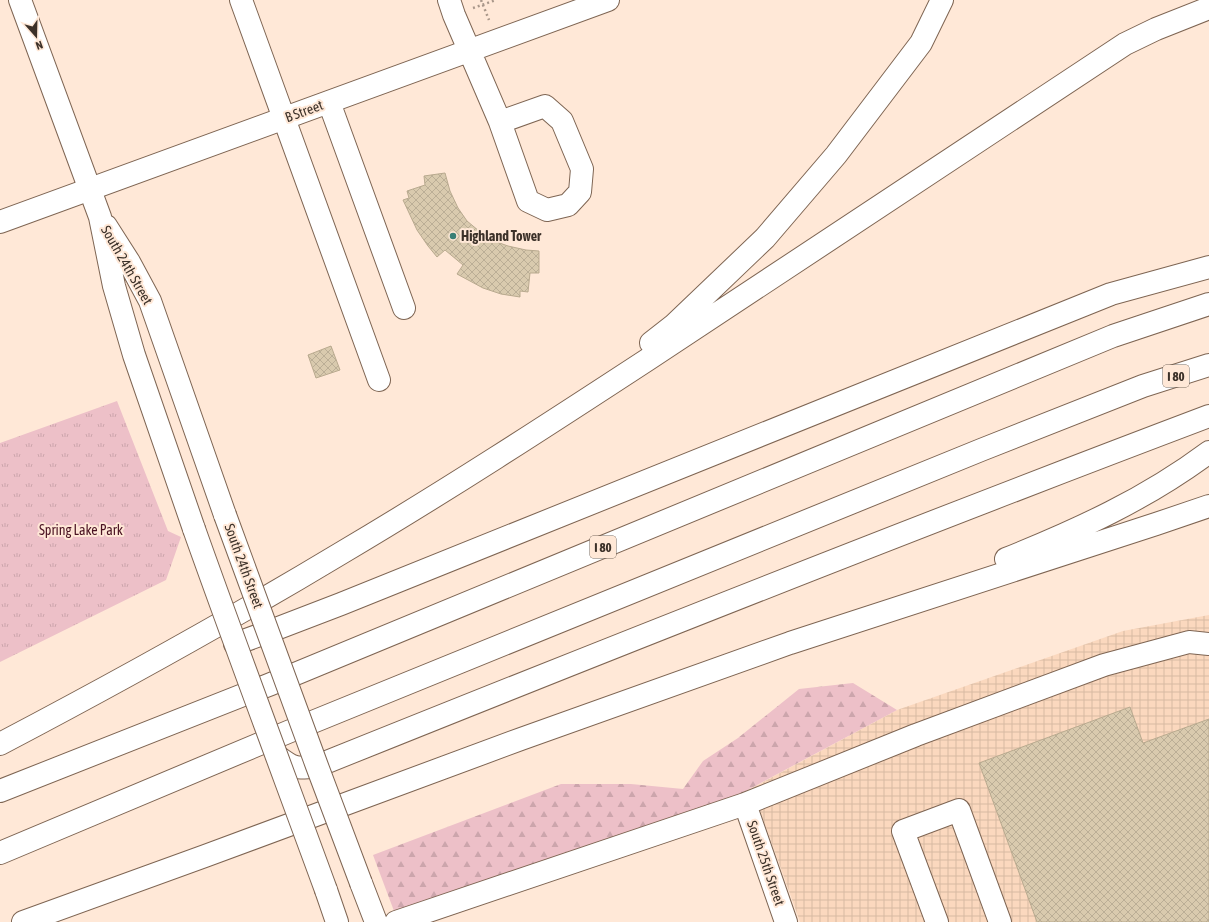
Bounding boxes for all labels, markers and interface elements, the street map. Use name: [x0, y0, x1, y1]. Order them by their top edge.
north arrow: [16, 16, 56, 56]
text: N: [34, 39, 45, 52]
street label: B Street: [283, 97, 325, 125]
street label: South 24th Street: [98, 223, 156, 307]
place label: Highland Tower: [461, 228, 542, 244]
marker: Highland Tower: [448, 231, 458, 241]
road number: I 80: [1163, 365, 1189, 387]
park label: Spring Lake Park: [39, 522, 123, 538]
street label: South 24th Street: [221, 522, 267, 610]
road number: I 80: [590, 536, 616, 558]
street label: South 25th Street: [744, 819, 788, 907]

